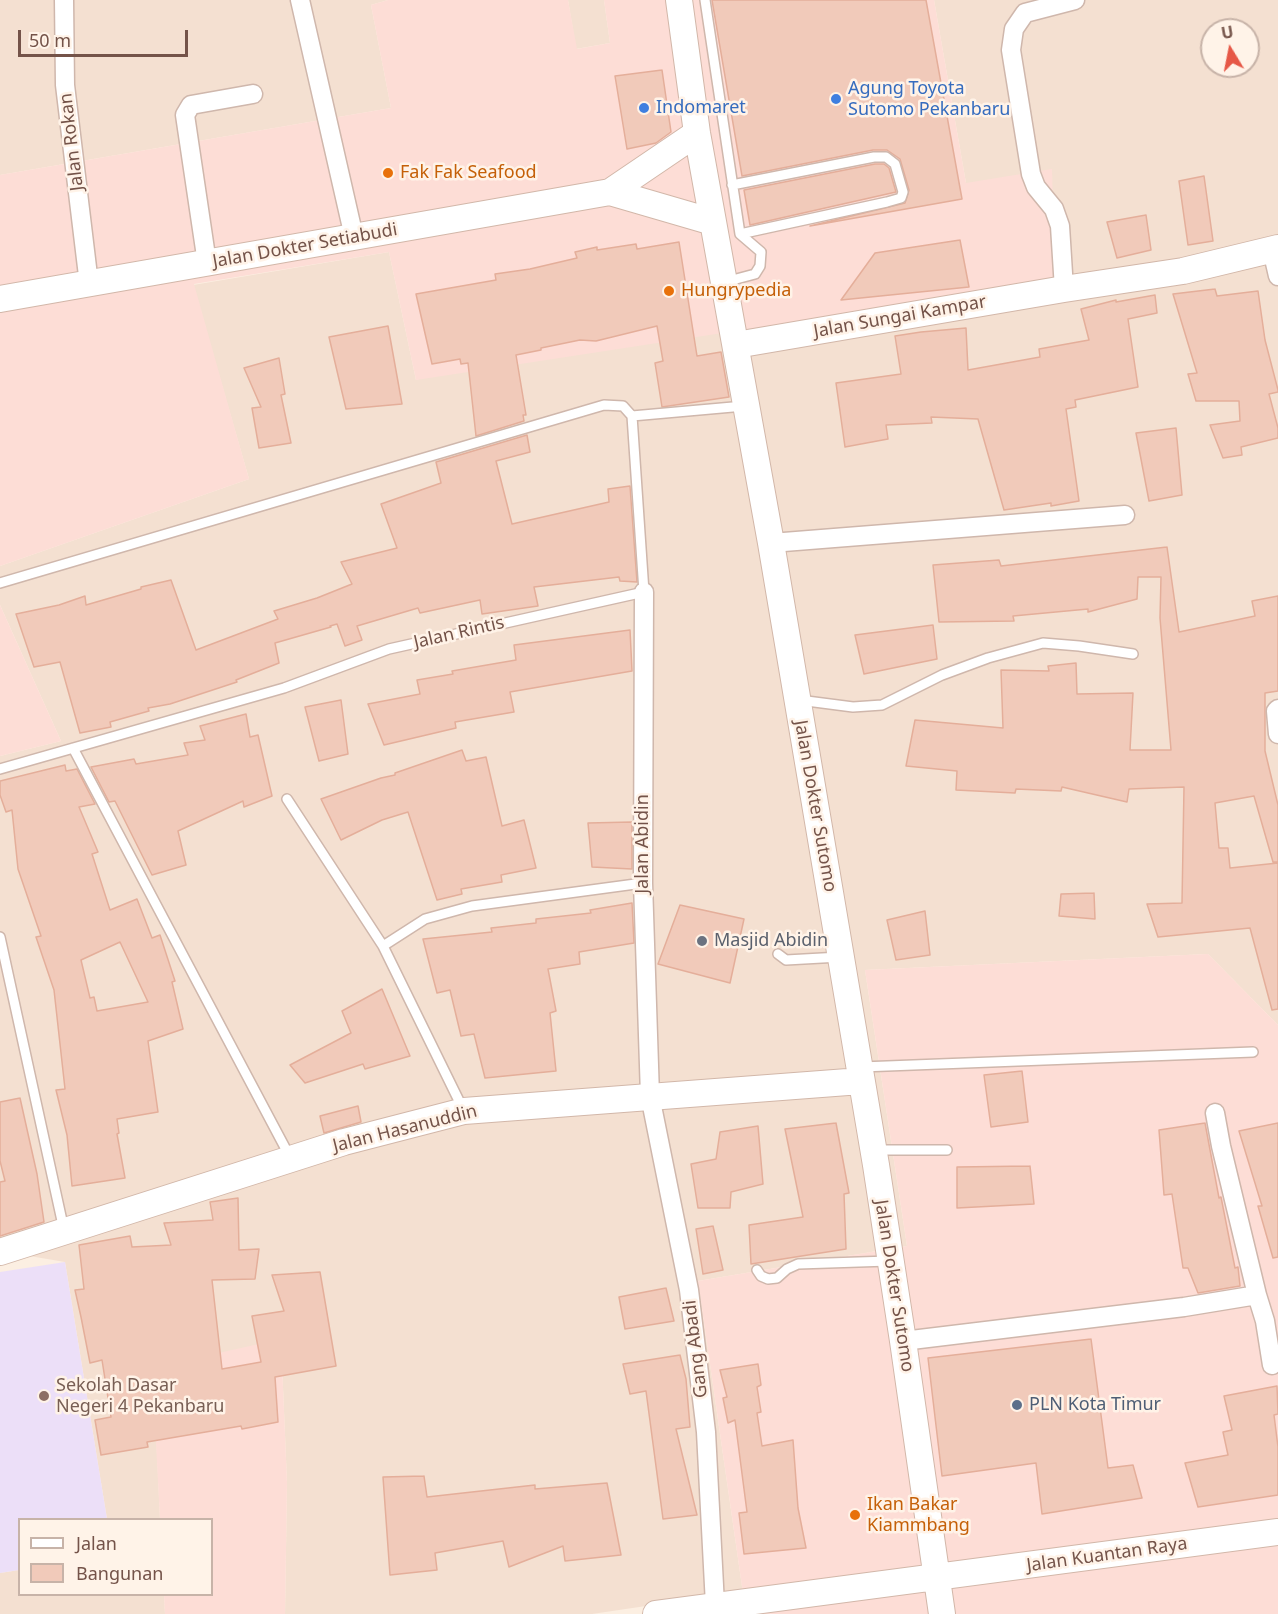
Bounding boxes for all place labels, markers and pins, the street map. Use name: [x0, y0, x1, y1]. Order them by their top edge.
place label: Agung Toyota Sutomo Pekanbaru: [848, 78, 1010, 121]
marker: Agung Toyota Sutomo Pekanbaru: [829, 92, 843, 106]
place label: Indomaret: [656, 97, 746, 119]
marker: Indomaret: [637, 101, 651, 115]
place label: Fak Fak Seafood: [400, 162, 537, 184]
marker: Fak Fak Seafood: [381, 166, 395, 180]
place label: Hungrypedia: [681, 280, 791, 302]
marker: Hungrypedia: [662, 284, 676, 298]
place label: Masjid Abidin: [714, 930, 828, 952]
marker: Masjid Abidin: [695, 934, 709, 948]
place label: Sekolah Dasar Negeri 4 Pekanbaru: [56, 1375, 224, 1418]
marker: Sekolah Dasar Negeri 4 Pekanbaru: [37, 1389, 51, 1403]
place label: PLN Kota Timur: [1029, 1394, 1161, 1416]
marker: PLN Kota Timur: [1010, 1398, 1024, 1412]
place label: Ikan Bakar Kiammbang: [867, 1494, 970, 1537]
marker: Ikan Bakar Kiammbang: [848, 1508, 862, 1522]

